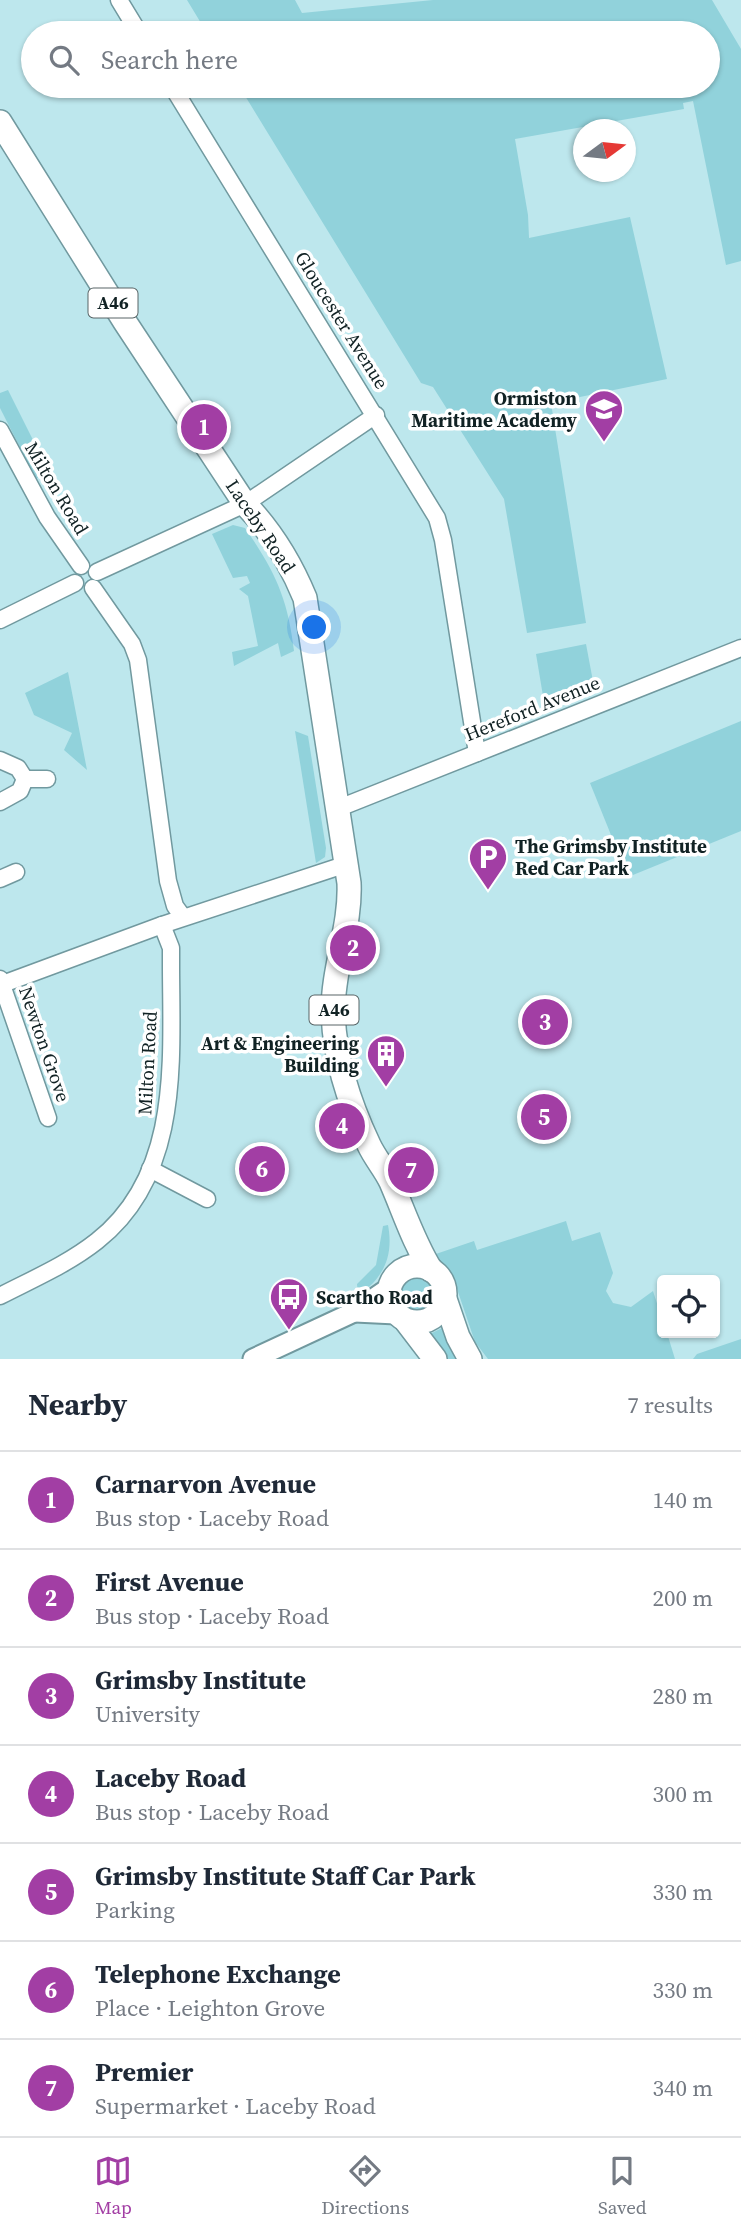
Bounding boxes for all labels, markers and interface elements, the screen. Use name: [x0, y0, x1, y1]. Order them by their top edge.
search box: [21, 21, 720, 98]
icon: search: [45, 41, 83, 79]
text: Search here: [101, 42, 238, 78]
north arrow: [573, 119, 636, 182]
street label: Gloucester Avenue: [289, 246, 395, 394]
road number: A46: [88, 288, 138, 318]
place label: Ormiston Maritime Academy: [411, 385, 578, 433]
school or university icon: Ormiston Maritime Academy: [583, 388, 625, 443]
pin: 1: [181, 401, 227, 453]
street label: Milton Road: [19, 437, 95, 539]
street label: Laceby Road: [220, 474, 302, 578]
your location: [297, 610, 331, 644]
street label: Hereford Avenue: [460, 669, 604, 747]
place label: The Grimsby Institute Red Car Park: [515, 833, 707, 881]
parking icon: The Grimsby Institute Red Car Park: [467, 836, 509, 891]
pin: 2: [330, 922, 376, 974]
street label: Newton Grove: [13, 983, 77, 1105]
road number: A46: [310, 995, 358, 1024]
pin: 3: [522, 996, 568, 1048]
street label: Milton Road: [131, 1010, 163, 1116]
place label: Art & Engineering Building: [201, 1030, 360, 1078]
building icon: Art & Engineering Building: [365, 1033, 407, 1088]
pin: 5: [521, 1091, 567, 1143]
pin: 4: [319, 1100, 365, 1152]
pin: 6: [239, 1143, 285, 1195]
pin: 7: [388, 1144, 434, 1196]
map controls: [657, 1275, 720, 1338]
button: locate: [657, 1275, 720, 1338]
bus stop icon: Scartho Road: [268, 1276, 310, 1331]
place label: Scartho Road: [316, 1284, 433, 1310]
text: Nearby: [28, 1384, 127, 1425]
text: 7 results: [627, 1389, 713, 1421]
text: Carnarvon Avenue: [95, 1466, 316, 1502]
text: 1: [45, 1484, 57, 1516]
text: 140 m: [652, 1484, 713, 1516]
text: Bus stop · Laceby Road: [95, 1502, 329, 1534]
text: First Avenue: [95, 1564, 244, 1600]
text: 2: [45, 1582, 57, 1614]
text: 200 m: [652, 1582, 713, 1614]
text: Bus stop · Laceby Road: [95, 1600, 329, 1632]
text: Grimsby Institute: [95, 1662, 306, 1698]
text: 3: [45, 1680, 57, 1712]
text: 280 m: [652, 1680, 713, 1712]
text: University: [95, 1698, 200, 1730]
text: Laceby Road: [95, 1760, 246, 1796]
text: 4: [45, 1778, 57, 1810]
text: 300 m: [652, 1778, 713, 1810]
text: Bus stop · Laceby Road: [95, 1796, 329, 1828]
text: Grimsby Institute Staff Car Park: [95, 1858, 476, 1894]
text: 5: [45, 1876, 57, 1908]
text: 330 m: [652, 1876, 713, 1908]
text: Parking: [95, 1894, 175, 1926]
text: Telephone Exchange: [95, 1956, 341, 1992]
text: 6: [45, 1974, 57, 2006]
text: 330 m: [652, 1974, 713, 2006]
text: Place · Leighton Grove: [95, 1992, 325, 2024]
text: Premier: [95, 2054, 193, 2090]
text: 7: [45, 2072, 57, 2104]
text: 340 m: [652, 2072, 713, 2104]
text: Supermarket · Laceby Road: [95, 2090, 376, 2122]
tab: Map: [94, 2152, 132, 2220]
tab: Directions: [321, 2152, 409, 2220]
tab: Saved: [598, 2152, 647, 2220]

